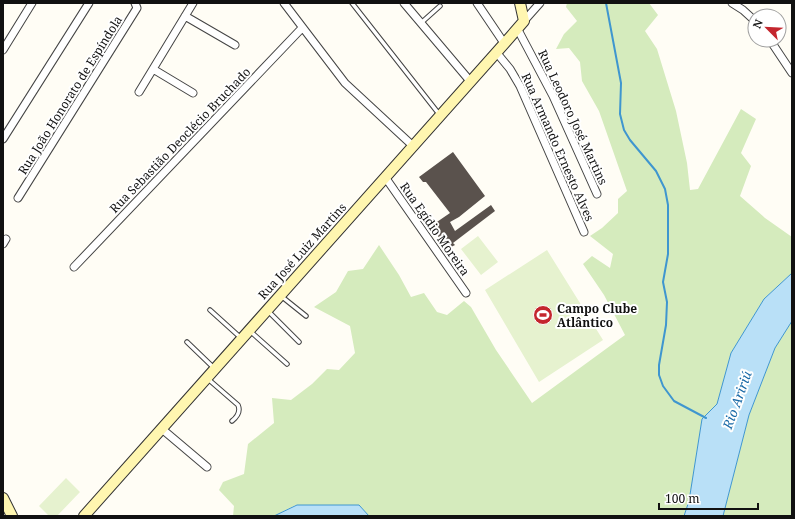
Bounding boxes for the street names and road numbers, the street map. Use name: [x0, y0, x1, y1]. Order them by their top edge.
street label: Rua João Honorato de Espíndola: [14, 12, 126, 178]
street label: Rua Leodoro José Martins: [534, 47, 612, 187]
street label: Rua Sebastião Deoclécio Bruchado: [106, 63, 254, 217]
street label: Rua Armando Ernesto Alves: [518, 70, 598, 224]
street label: Rua Egídio Moreira: [396, 179, 474, 279]
street label: Rua José Luiz Martins: [254, 199, 350, 303]

